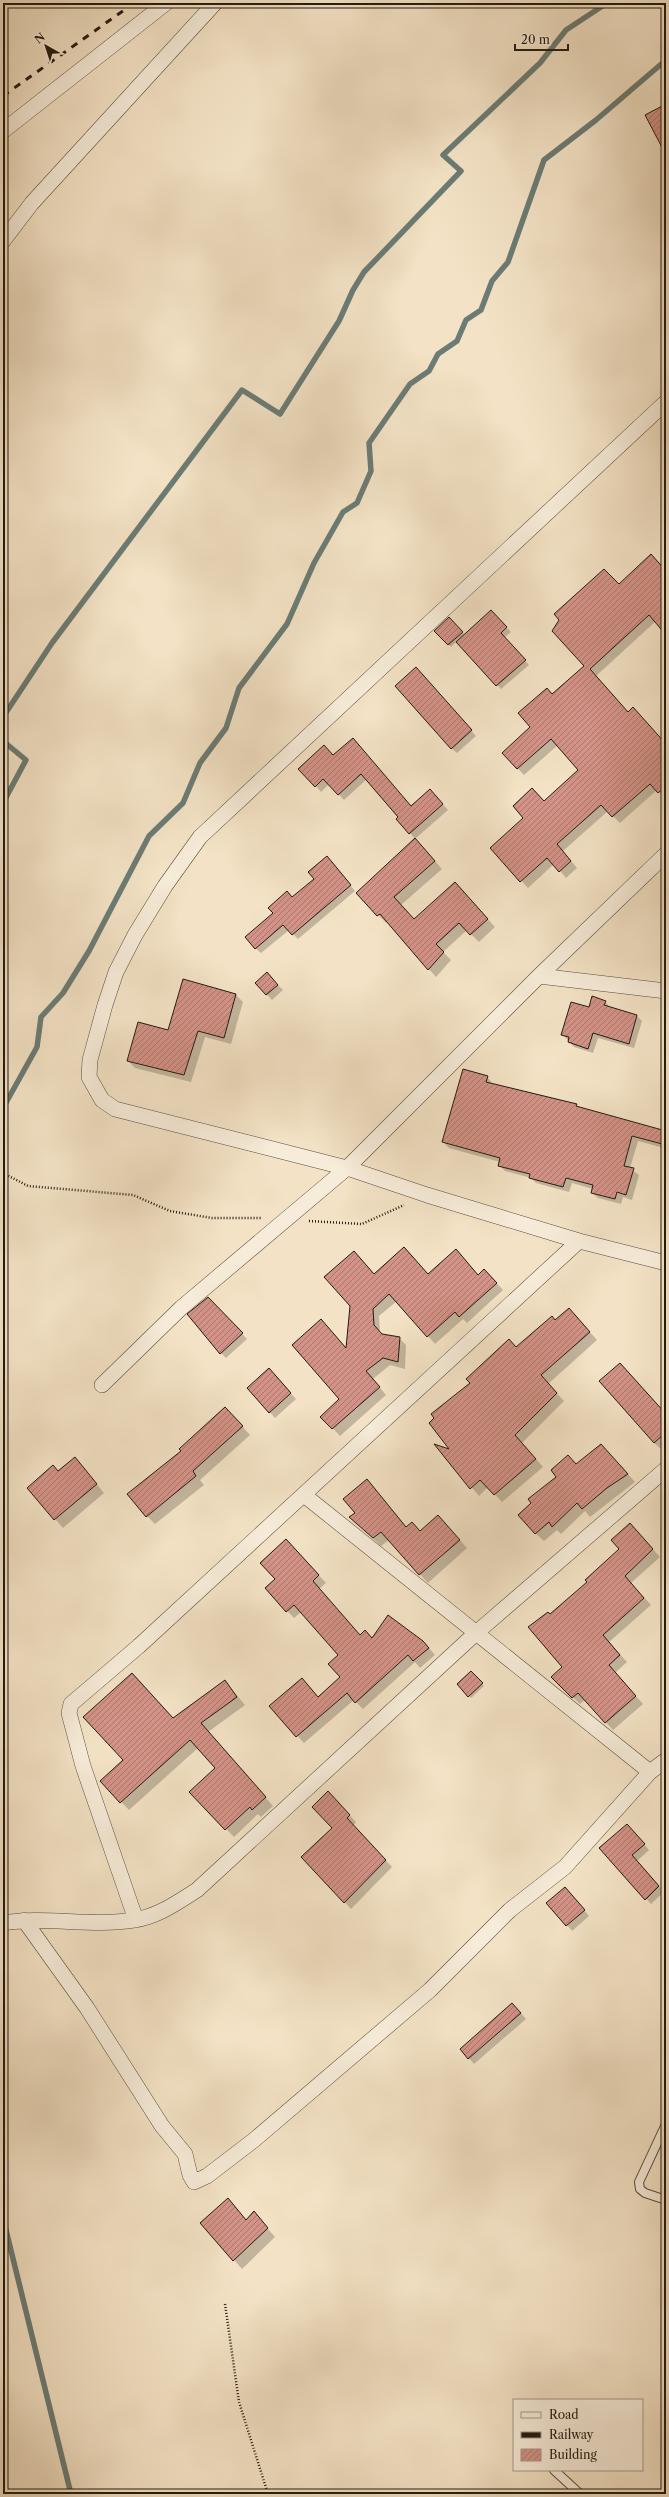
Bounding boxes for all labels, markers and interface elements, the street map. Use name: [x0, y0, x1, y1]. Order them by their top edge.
north arrow: [26, 26, 66, 66]
scale bar: [515, 26, 568, 52]
text: N: [32, 30, 48, 47]
text: 20 m: [521, 32, 550, 47]
legend: [513, 2399, 643, 2471]
text: Road: [549, 2407, 579, 2422]
text: Railway: [549, 2427, 594, 2442]
text: Building: [549, 2447, 597, 2462]

